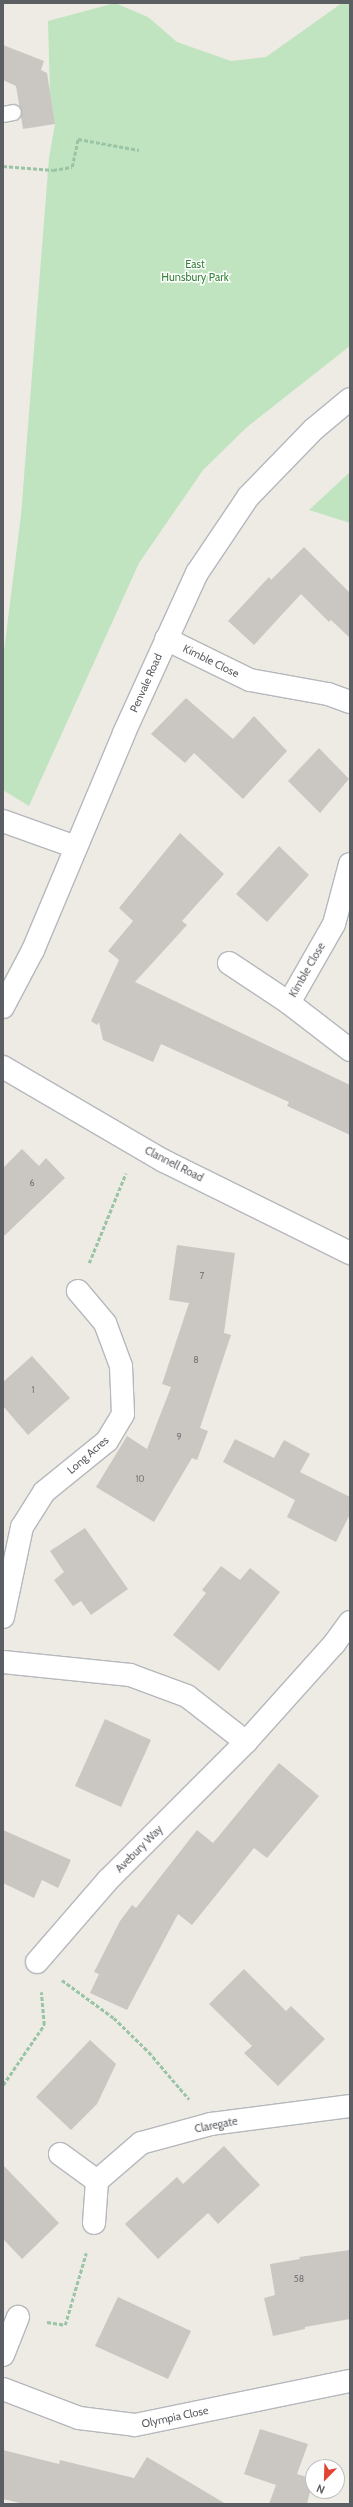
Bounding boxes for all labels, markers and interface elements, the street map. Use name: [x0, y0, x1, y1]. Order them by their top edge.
park label: East Hunsbury Park: [161, 258, 229, 284]
street label: Kimble Close: [181, 642, 241, 680]
street label: Penvale Road: [127, 652, 165, 714]
street label: Kimble Close: [286, 940, 328, 1000]
street label: Clannell Road: [142, 1144, 206, 1184]
house number: 6: [29, 1178, 35, 1188]
house number: 7: [200, 1271, 204, 1281]
house number: 8: [193, 1355, 199, 1365]
house number: 1: [32, 1385, 34, 1395]
house number: 9: [176, 1432, 182, 1442]
street label: Long Acres: [65, 1433, 111, 1477]
house number: 10: [135, 1474, 145, 1484]
street label: Avebury Way: [113, 1823, 165, 1875]
street label: Claregate: [193, 2114, 239, 2136]
house number: 58: [294, 2274, 304, 2284]
street label: Olympia Close: [140, 2403, 210, 2431]
north arrow: [305, 2459, 345, 2499]
text: N: [314, 2481, 327, 2497]

